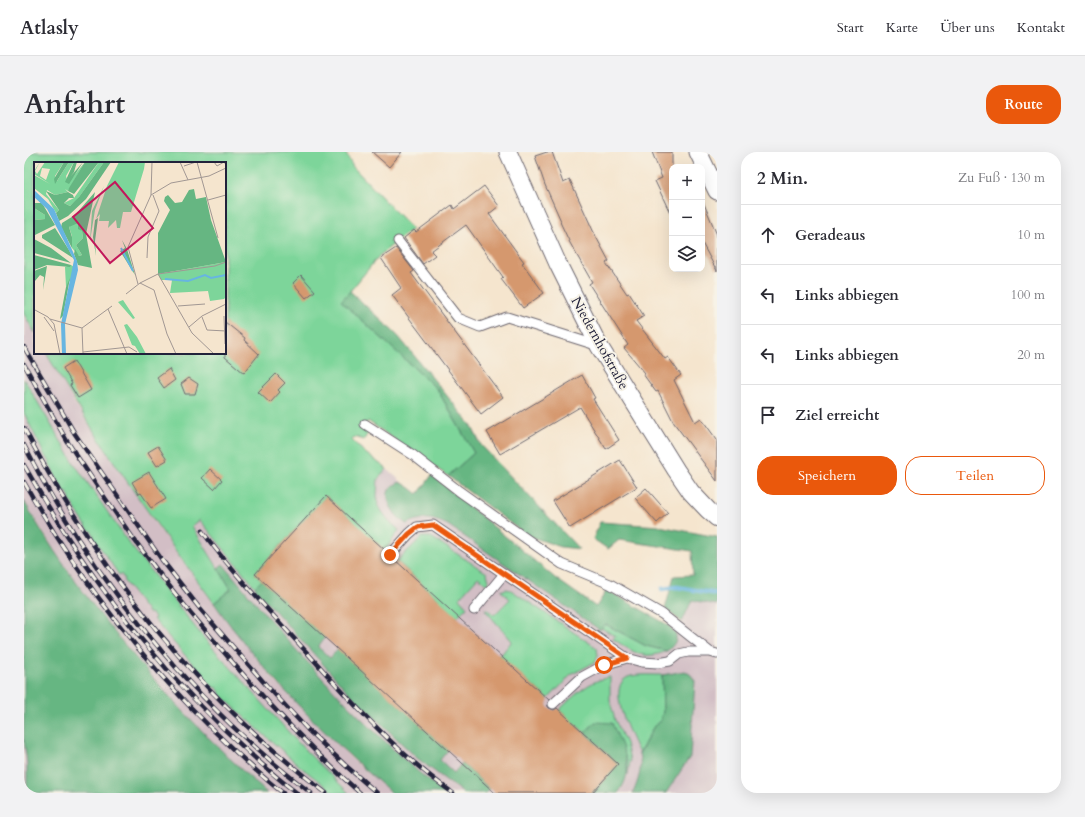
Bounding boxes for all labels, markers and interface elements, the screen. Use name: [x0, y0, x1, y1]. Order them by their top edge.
text: Atlasly: [20, 15, 79, 41]
text: Start: [837, 18, 864, 37]
text: Karte: [886, 18, 918, 37]
text: Über uns: [940, 18, 995, 37]
text: Kontakt: [1017, 18, 1065, 37]
text: Anfahrt: [24, 85, 125, 123]
button: Route: [986, 85, 1061, 124]
inset map: [34, 162, 226, 354]
map controls: [669, 164, 705, 272]
button: +: [669, 164, 705, 200]
text: 2 Min.: [757, 167, 808, 190]
text: Zu Fuß · 130 m: [958, 169, 1045, 187]
button: −: [669, 200, 705, 236]
icon: ahead: [757, 224, 779, 246]
text: Geradeaus: [795, 225, 865, 245]
text: 10 m: [1017, 226, 1045, 244]
button: layers: [669, 236, 705, 272]
icon: left: [757, 284, 779, 306]
text: Links abbiegen: [795, 285, 899, 305]
text: 100 m: [1011, 286, 1045, 304]
street label: Niedernhofstraße: [567, 293, 633, 393]
icon: left: [757, 344, 779, 366]
text: Links abbiegen: [795, 345, 899, 365]
text: 20 m: [1017, 346, 1045, 364]
icon: arrive: [757, 404, 779, 426]
text: Ziel erreicht: [795, 405, 879, 425]
button: Speichern: [757, 456, 897, 495]
button: Teilen: [905, 456, 1045, 495]
route end: [381, 546, 399, 564]
route start: [595, 656, 613, 674]

